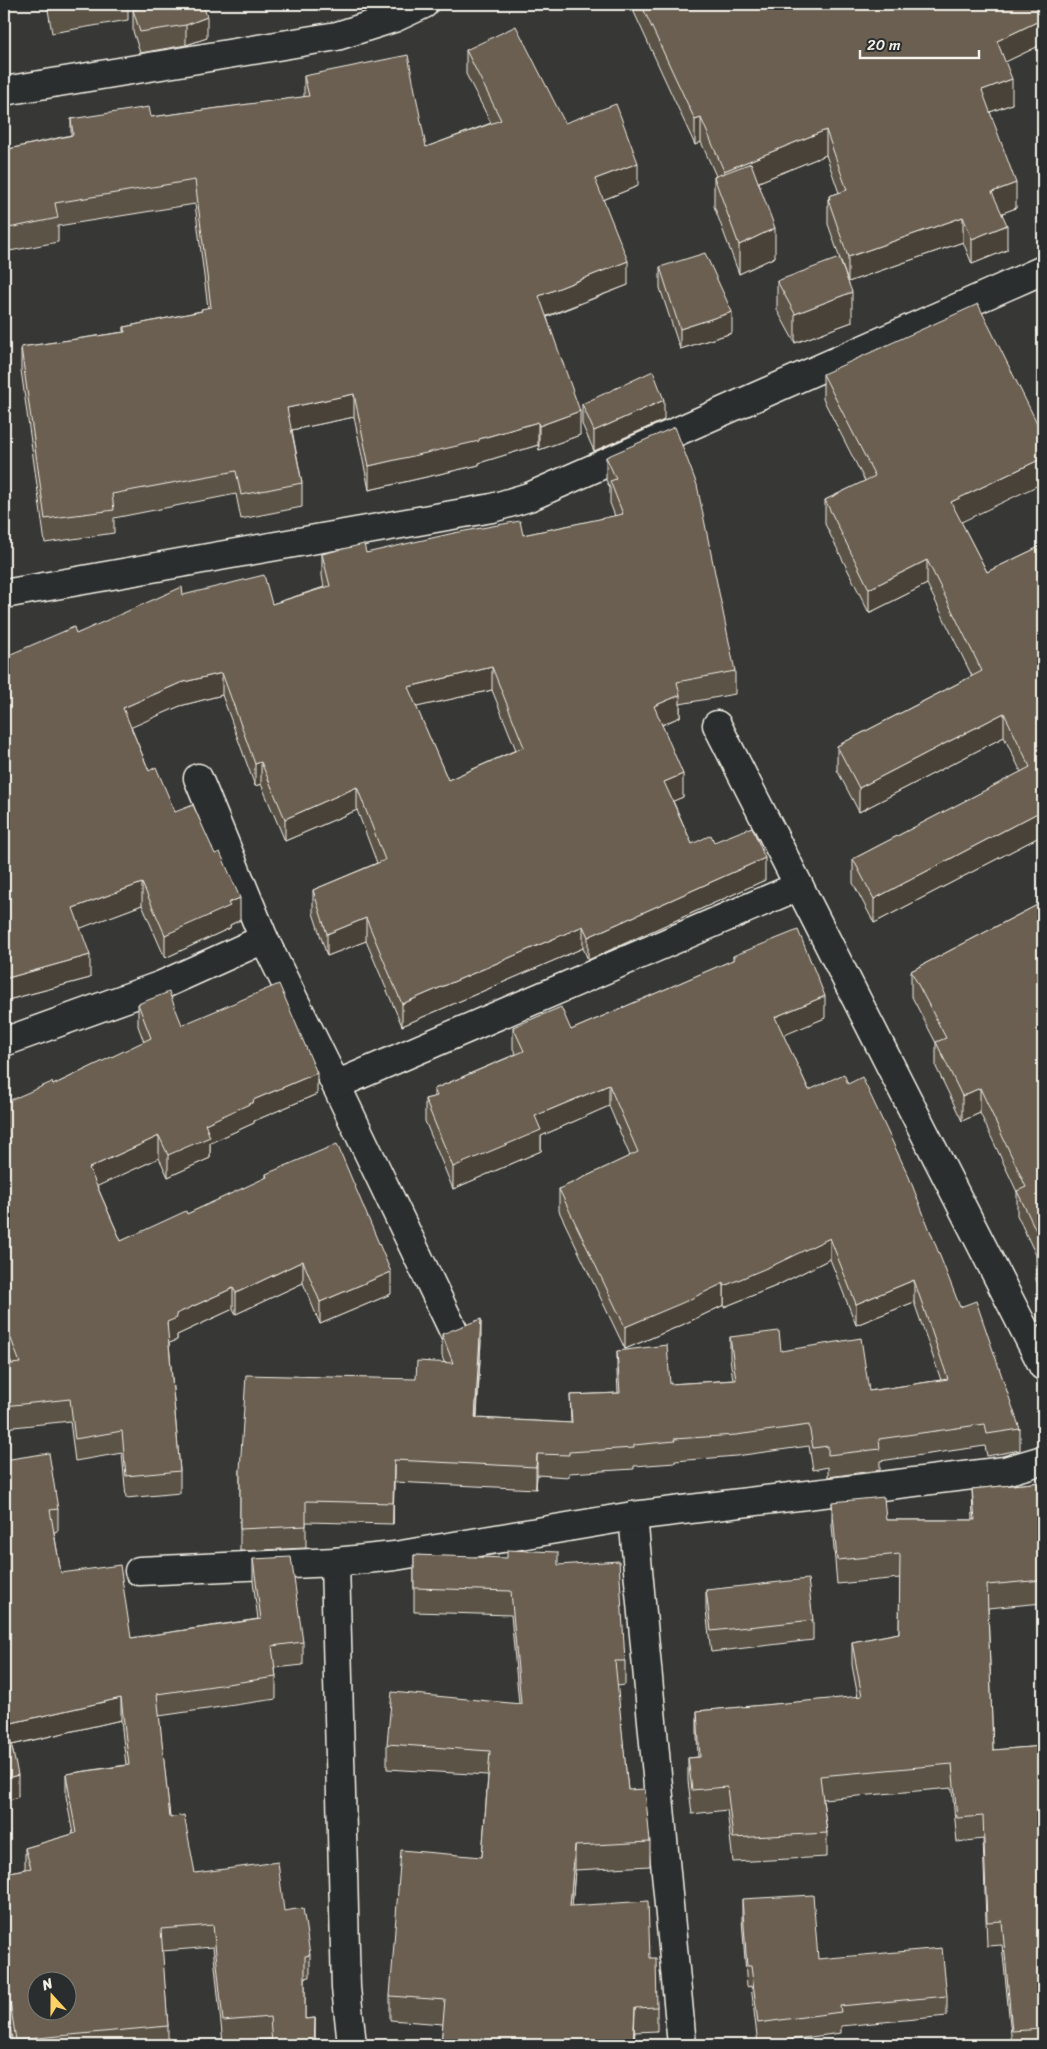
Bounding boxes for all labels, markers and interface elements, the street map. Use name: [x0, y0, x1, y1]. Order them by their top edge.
scale bar: [860, 28, 978, 60]
text: 20 m: [867, 32, 901, 58]
text: N: [38, 1971, 57, 1998]
north arrow: [28, 1972, 78, 2022]

